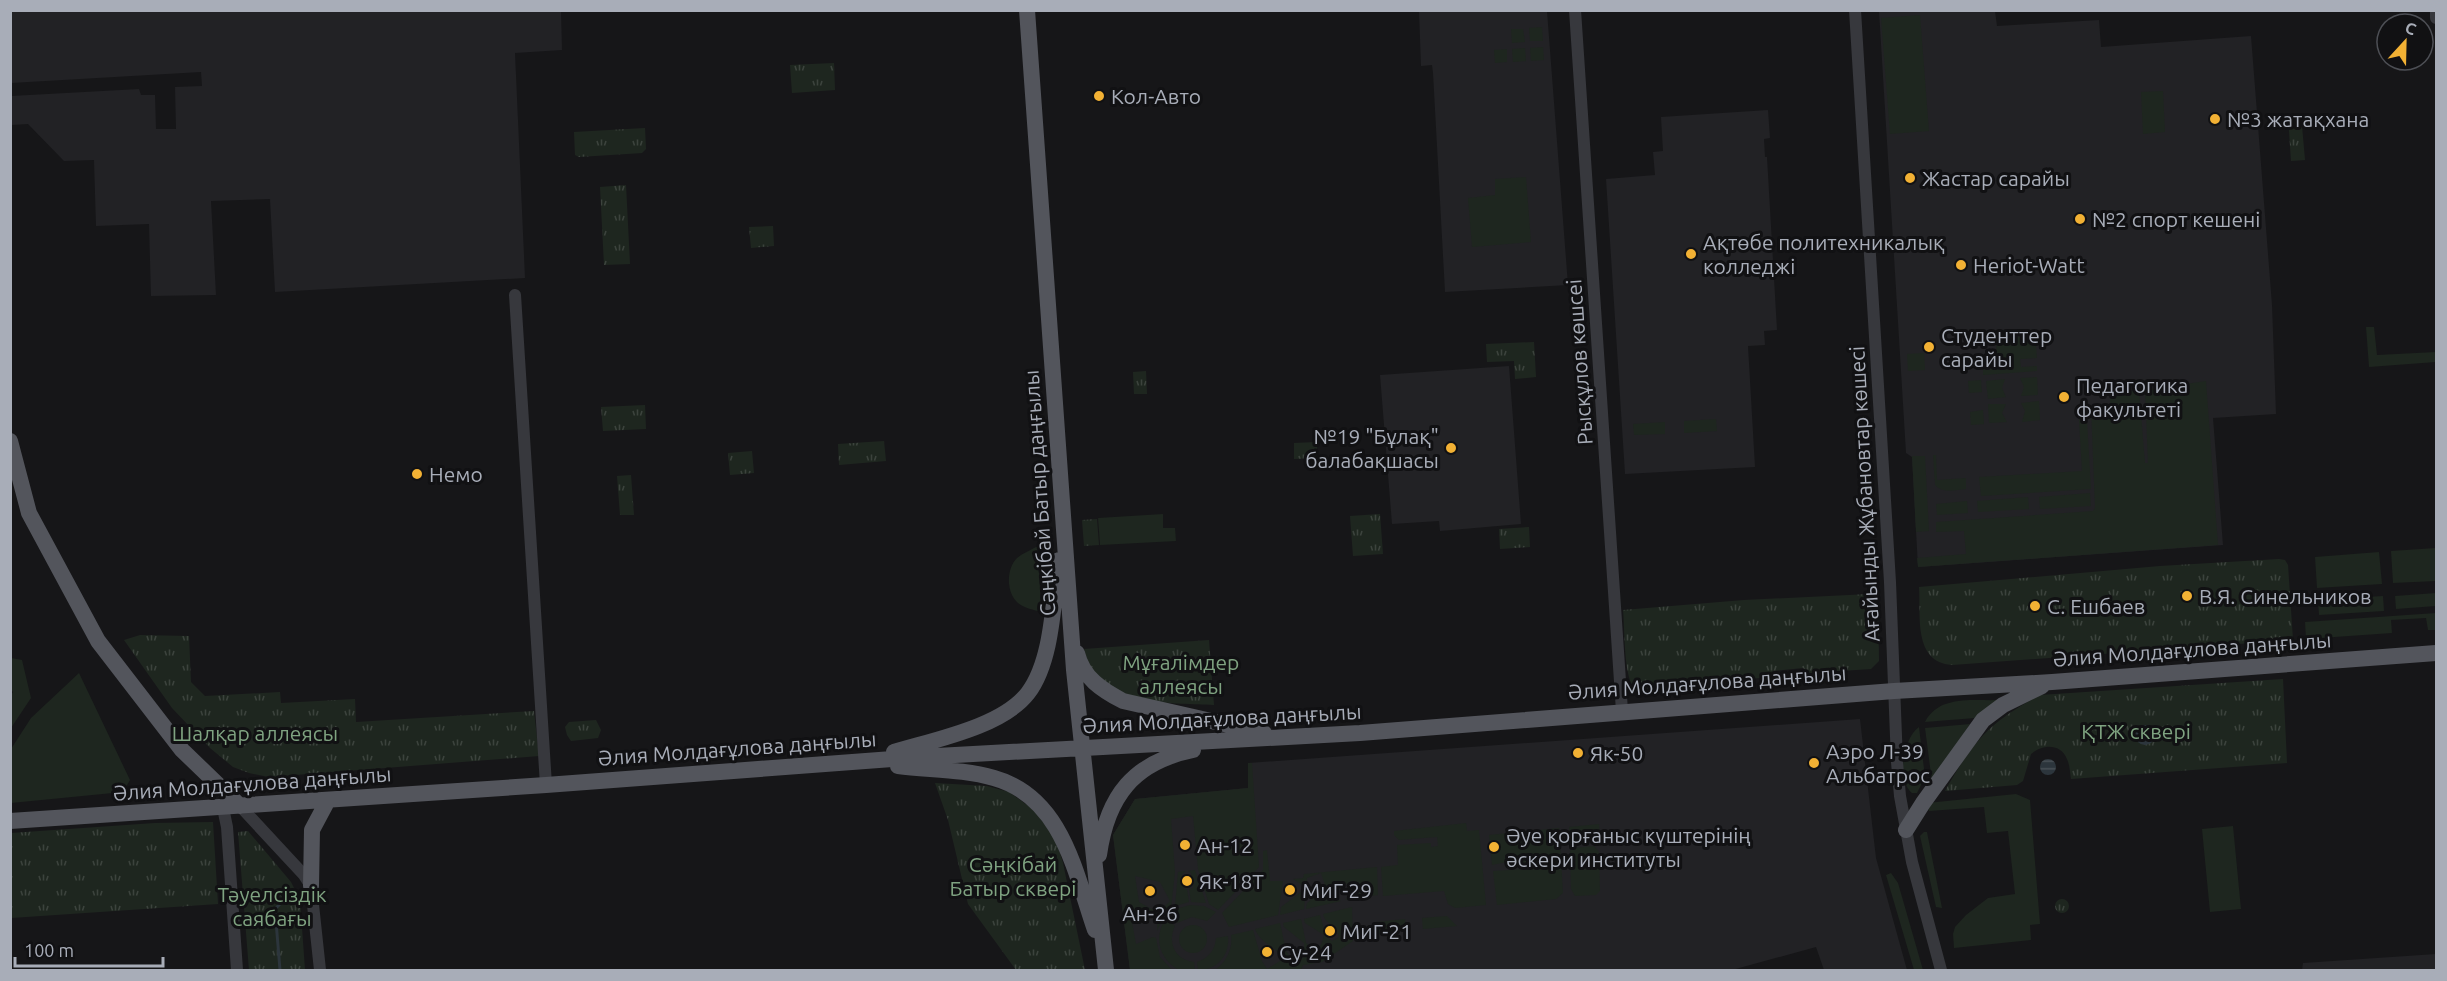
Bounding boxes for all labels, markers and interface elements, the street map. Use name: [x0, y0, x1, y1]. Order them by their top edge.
north arrow: [2375, 12, 2435, 72]
text: С: [2403, 18, 2419, 38]
place label: Кол-Авто: [1111, 84, 1201, 108]
marker: Кол-Авто: [1092, 89, 1106, 103]
place label: №3 жатақхана: [2227, 107, 2369, 131]
marker: №3 жатақхана: [2208, 112, 2222, 126]
place label: Жастар сарайы: [1922, 166, 2070, 190]
marker: Жастар сарайы: [1903, 171, 1917, 185]
place label: №2 спорт кешені: [2092, 207, 2260, 231]
marker: №2 спорт кешені: [2073, 212, 2087, 226]
place label: Ақтөбе политехникалық колледжі: [1703, 230, 1945, 278]
marker: Ақтөбе политехникалық колледжі: [1684, 247, 1698, 261]
place label: Heriot-Watt: [1973, 253, 2085, 277]
marker: Heriot-Watt: [1954, 258, 1968, 272]
street label: Рысқұлов көшсеі: [1561, 278, 1597, 446]
place label: Студенттер сарайы: [1941, 323, 2052, 371]
marker: Студенттер сарайы: [1922, 340, 1936, 354]
street label: Ағайынды Жұбановтар көшесі: [1844, 345, 1884, 643]
street label: Сәңкібай Батыр даңғылы: [1018, 369, 1060, 617]
place label: Педагогика факультеті: [2076, 373, 2188, 421]
marker: Педагогика факультеті: [2057, 390, 2071, 404]
place label: №19 "Бұлақ" балабақшасы: [1305, 424, 1439, 472]
marker: №19 "Бұлақ" балабақшасы: [1444, 441, 1458, 455]
place label: Немо: [429, 462, 483, 486]
marker: Немо: [410, 467, 424, 481]
place label: В.Я. Синельников: [2199, 584, 2372, 608]
marker: В.Я. Синельников: [2180, 589, 2194, 603]
place label: С. Ешбаев: [2047, 594, 2145, 618]
marker: С. Ешбаев: [2028, 599, 2042, 613]
street label: Әлия Молдағұлова даңғылы: [2052, 627, 2332, 671]
park label: Мұғалімдер аллеясы: [1123, 650, 1239, 698]
street label: Әлия Молдағұлова даңғылы: [1567, 660, 1847, 704]
street label: Әлия Молдағұлова даңғылы: [1082, 699, 1362, 737]
park label: ҚТЖ сквері: [2081, 719, 2191, 743]
park label: Шалқар аллеясы: [172, 721, 338, 745]
street label: Әлия Молдағұлова даңғылы: [597, 726, 877, 770]
place label: Аэро Л-39 Альбатрос: [1826, 739, 1930, 787]
place label: Як-50: [1590, 741, 1643, 765]
marker: Як-50: [1571, 746, 1585, 760]
marker: Аэро Л-39 Альбатрос: [1807, 756, 1821, 770]
street label: Әлия Молдағұлова даңғылы: [112, 761, 392, 805]
place label: Әуе қорғаныс күштерінің әскери институты: [1506, 823, 1751, 871]
place label: Ан-12: [1197, 833, 1253, 857]
marker: Ан-12: [1178, 838, 1192, 852]
marker: Әуе қорғаныс күштерінің әскери институты: [1487, 840, 1501, 854]
park label: Сәңкібай Батыр сквері: [950, 852, 1076, 900]
place label: Як-18Т: [1199, 869, 1264, 893]
marker: Як-18Т: [1180, 874, 1194, 888]
place label: МиГ-29: [1302, 878, 1372, 902]
park label: Тәуелсіздік саябағы: [217, 882, 327, 930]
marker: МиГ-29: [1283, 883, 1297, 897]
marker: Ан-26: [1143, 884, 1157, 898]
place label: Ан-26: [1122, 901, 1178, 925]
place label: МиГ-21: [1342, 919, 1412, 943]
marker: МиГ-21: [1323, 924, 1337, 938]
scale bar: [15, 930, 164, 968]
text: 100 m: [24, 940, 74, 960]
place label: Су-24: [1279, 940, 1332, 964]
marker: Су-24: [1260, 945, 1274, 959]

